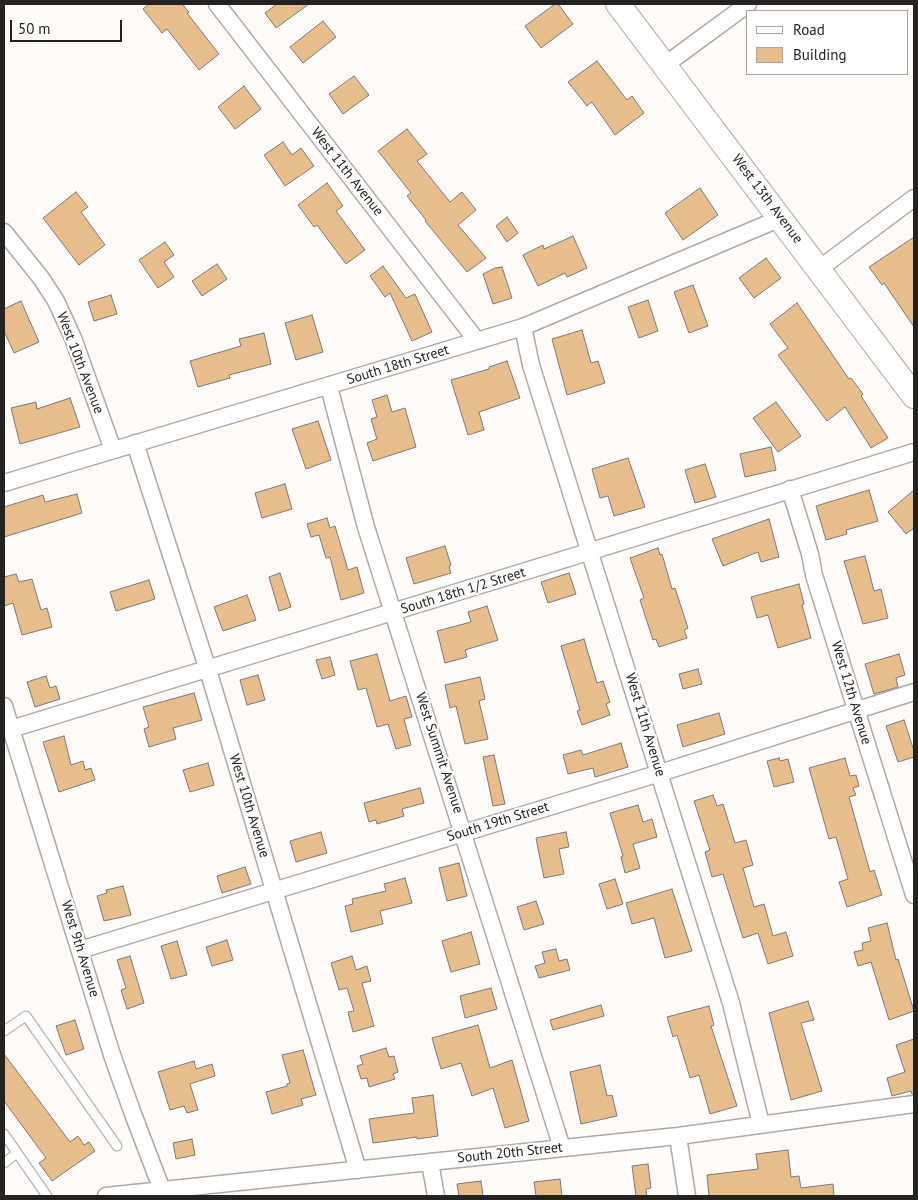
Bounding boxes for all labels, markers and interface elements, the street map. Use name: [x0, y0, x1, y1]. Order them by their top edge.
scale bar: [12, 10, 125, 42]
legend: [746, 10, 908, 75]
text: 50 m: [18, 19, 51, 38]
text: Road: [793, 20, 825, 39]
text: Building: [793, 45, 847, 64]
street label: West 11th Avenue: [307, 124, 387, 220]
street label: West 13th Avenue: [728, 151, 806, 247]
street label: West 10th Avenue: [53, 310, 107, 416]
street label: South 18th Street: [345, 342, 451, 388]
street label: South 18th 1/2 Street: [399, 564, 527, 618]
street label: West 12th Avenue: [827, 639, 875, 747]
street label: West 11th Avenue: [621, 671, 669, 779]
street label: West Summit Avenue: [412, 690, 466, 816]
street label: West 10th Avenue: [225, 752, 273, 860]
street label: South 19th Street: [445, 799, 551, 845]
street label: West 9th Avenue: [57, 899, 103, 999]
street label: South 20th Street: [457, 1139, 563, 1167]

